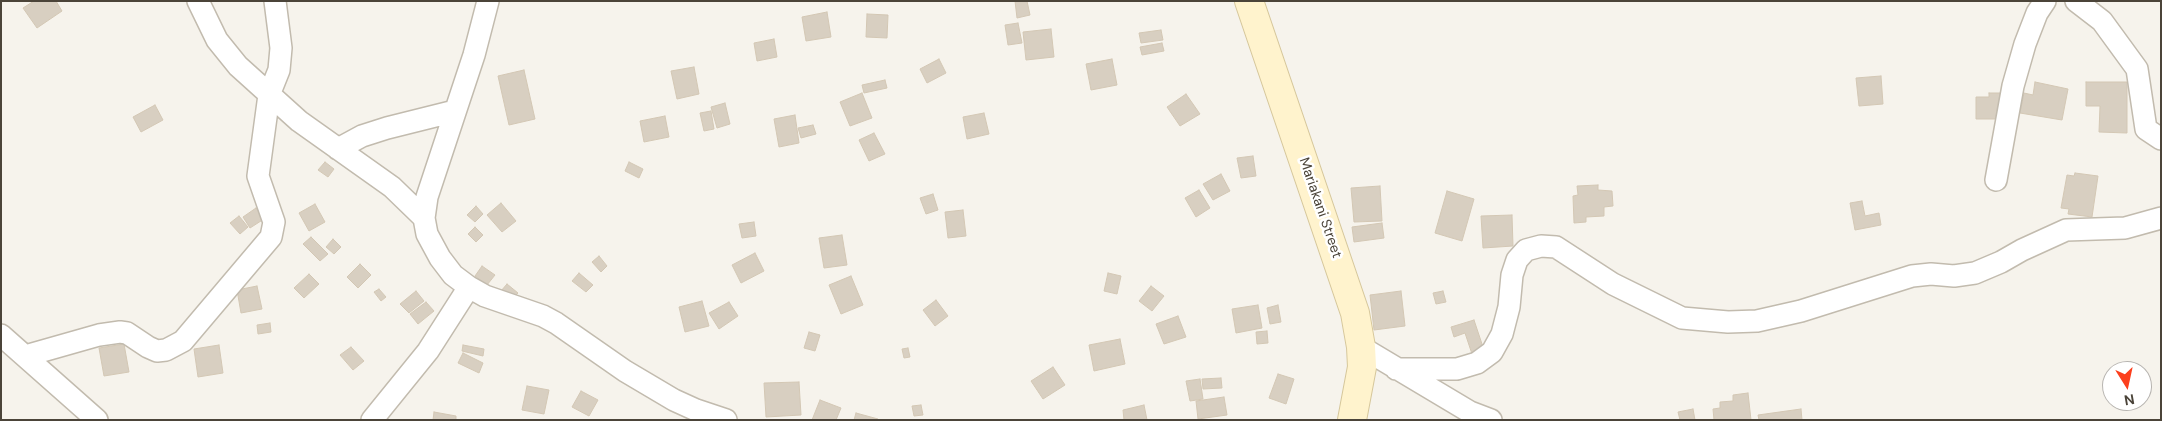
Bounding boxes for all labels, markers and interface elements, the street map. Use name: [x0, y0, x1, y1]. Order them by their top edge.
street label: Mariakani Street: [1295, 156, 1345, 260]
north arrow: [2102, 361, 2152, 411]
text: N: [2123, 390, 2136, 410]

